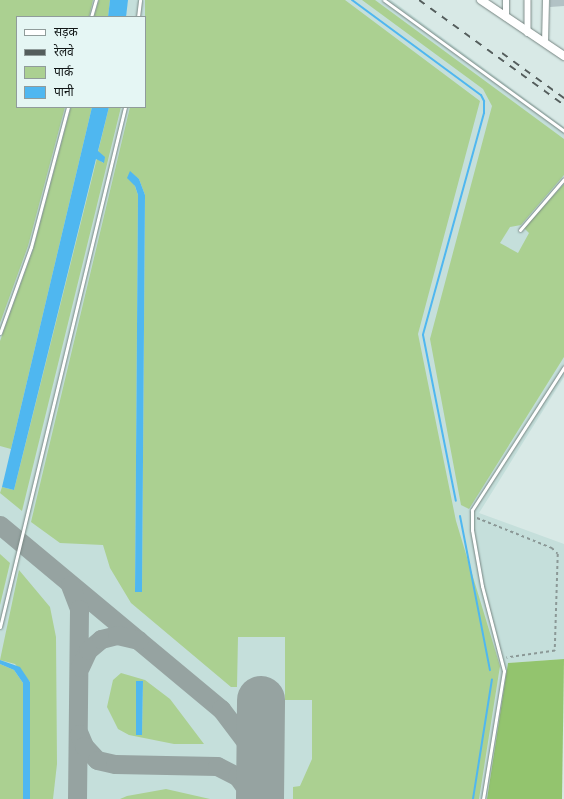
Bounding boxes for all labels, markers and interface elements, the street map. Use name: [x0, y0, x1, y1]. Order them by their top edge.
legend: [16, 16, 146, 108]
text: सड़क: [54, 24, 78, 39]
text: रेलवे: [54, 44, 74, 59]
text: पार्क: [54, 64, 73, 79]
text: पानी: [54, 84, 74, 99]

